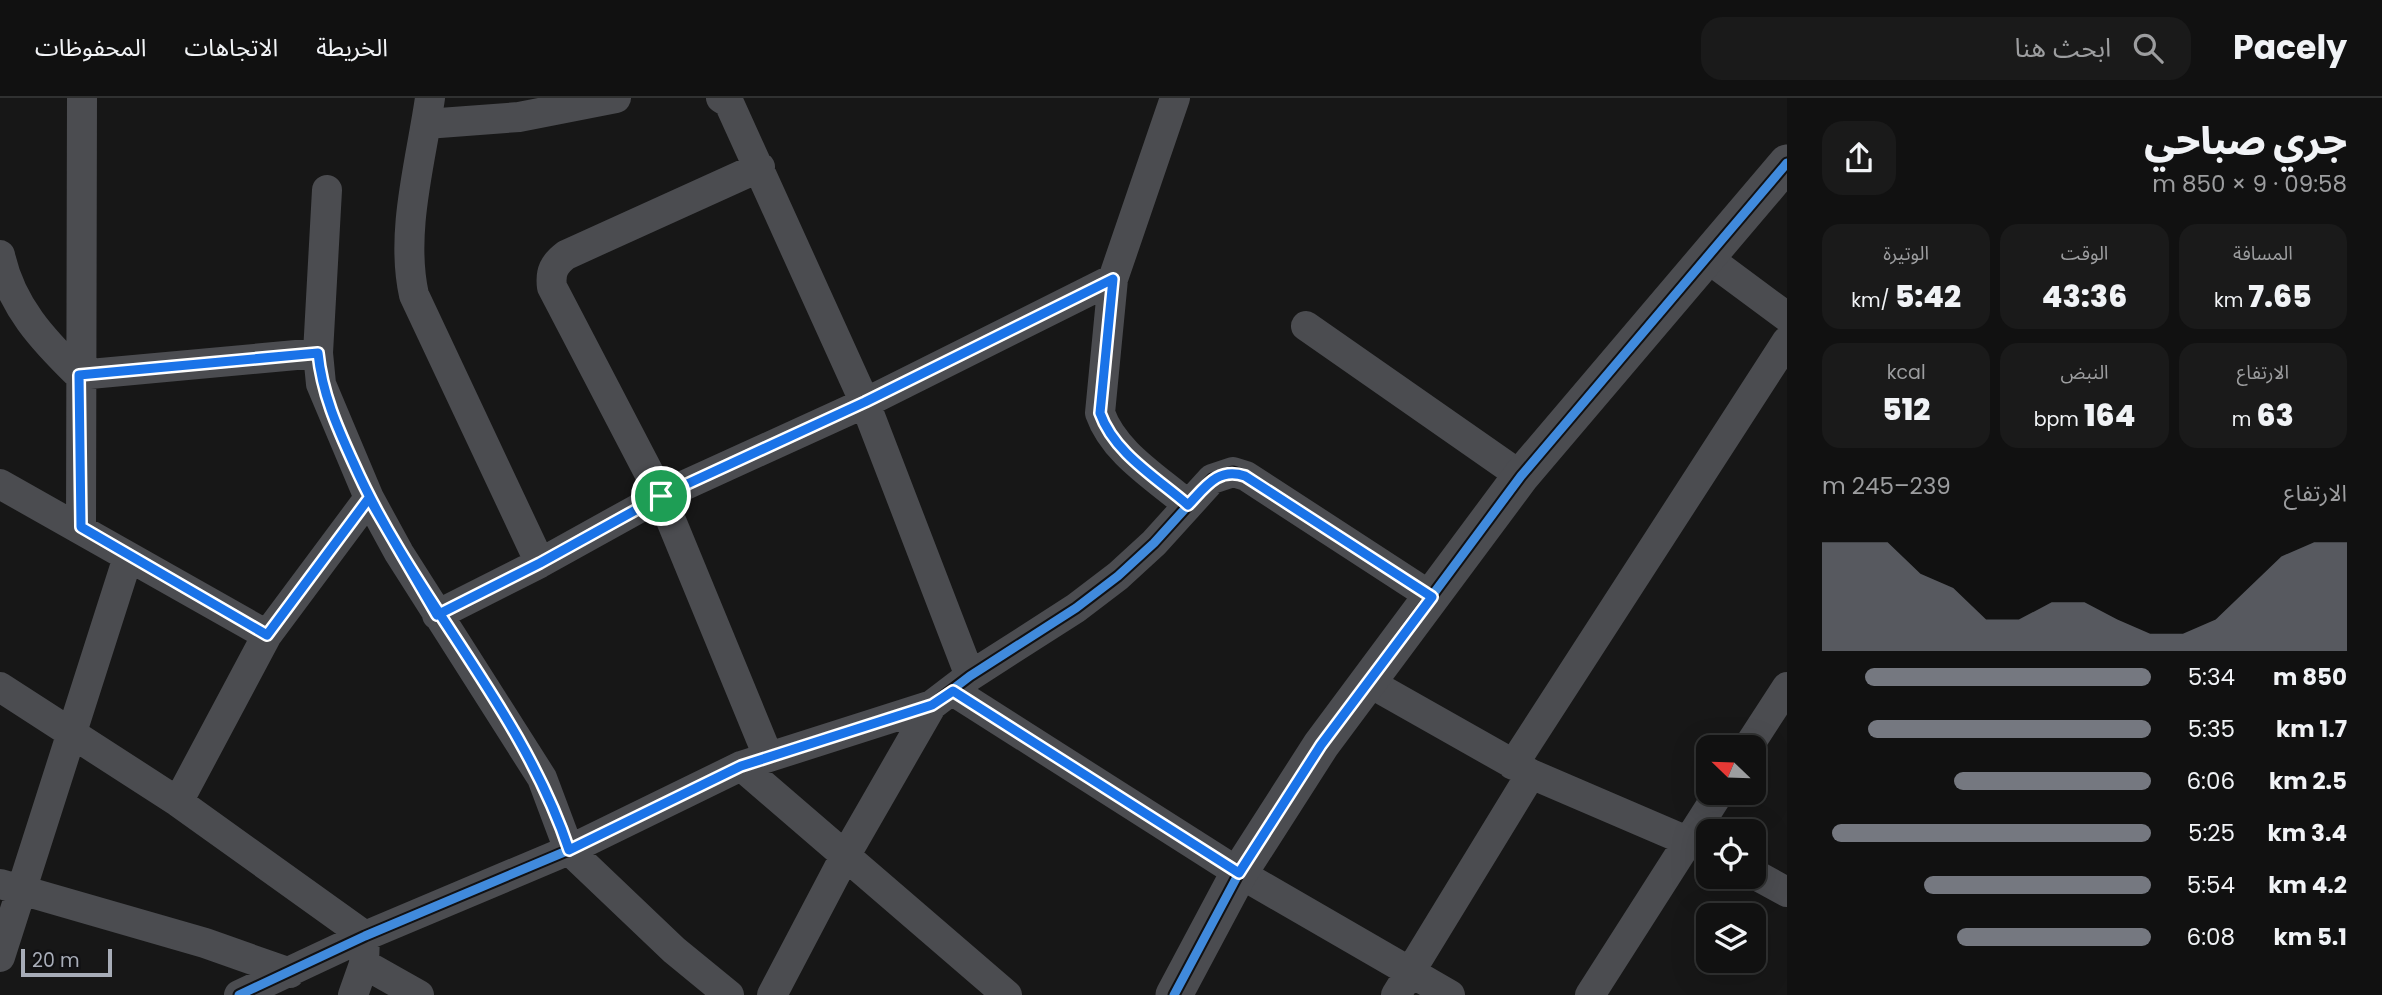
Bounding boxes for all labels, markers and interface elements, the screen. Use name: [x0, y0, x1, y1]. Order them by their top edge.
search box: [1701, 17, 2191, 80]
text: Pacely: [2233, 24, 2347, 71]
icon: search: [2129, 29, 2167, 67]
text: ابحث هنا: [2015, 30, 2111, 66]
text: المحفوظات: [35, 31, 146, 64]
text: الاتجاهات: [184, 31, 278, 64]
text: الخريطة: [316, 31, 388, 64]
text: جري صباحي: [2144, 114, 2347, 167]
button: share: [1822, 121, 1896, 195]
text: 09:58 · 9 × 850 m: [2152, 168, 2347, 200]
text: الوتيرة: [1883, 240, 1929, 267]
text: الوقت: [2061, 240, 2108, 267]
text: المسافة: [2233, 240, 2293, 267]
text: 5:42: [1895, 275, 1961, 318]
text: 43:36: [2042, 275, 2127, 318]
text: 7.65: [2248, 275, 2312, 318]
text: /km: [1851, 287, 1895, 314]
text: km: [2214, 287, 2248, 314]
text: kcal: [1887, 359, 1926, 386]
text: النبض: [2060, 359, 2109, 386]
text: الارتفاع: [2237, 359, 2289, 386]
text: 512: [1882, 388, 1930, 431]
text: 164: [2084, 394, 2135, 437]
text: 63: [2256, 394, 2294, 437]
text: bpm: [2034, 406, 2084, 433]
text: m: [2232, 406, 2256, 433]
pin: [631, 466, 691, 526]
text: 239–245 m: [1822, 470, 1951, 502]
icon: arrive: [642, 477, 680, 515]
text: الارتفاع: [2284, 477, 2347, 509]
text: 5:34: [2188, 661, 2235, 693]
text: 850 m: [2273, 661, 2347, 693]
text: 5:35: [2188, 713, 2235, 745]
text: 1.7 km: [2276, 713, 2347, 745]
north arrow: [1696, 735, 1766, 805]
map controls: [1696, 735, 1766, 973]
text: 6:06: [2186, 765, 2235, 797]
text: 2.5 km: [2269, 765, 2347, 797]
text: 5:25: [2188, 817, 2235, 849]
text: 3.4 km: [2268, 817, 2347, 849]
button: locate: [1696, 819, 1766, 889]
text: 5:54: [2187, 869, 2235, 901]
text: 4.2 km: [2268, 869, 2347, 901]
button: layers: [1696, 903, 1766, 973]
text: 6:08: [2187, 921, 2235, 953]
text: 5.1 km: [2273, 921, 2347, 953]
scale bar: [21, 946, 112, 978]
text: 20 m: [32, 947, 80, 974]

